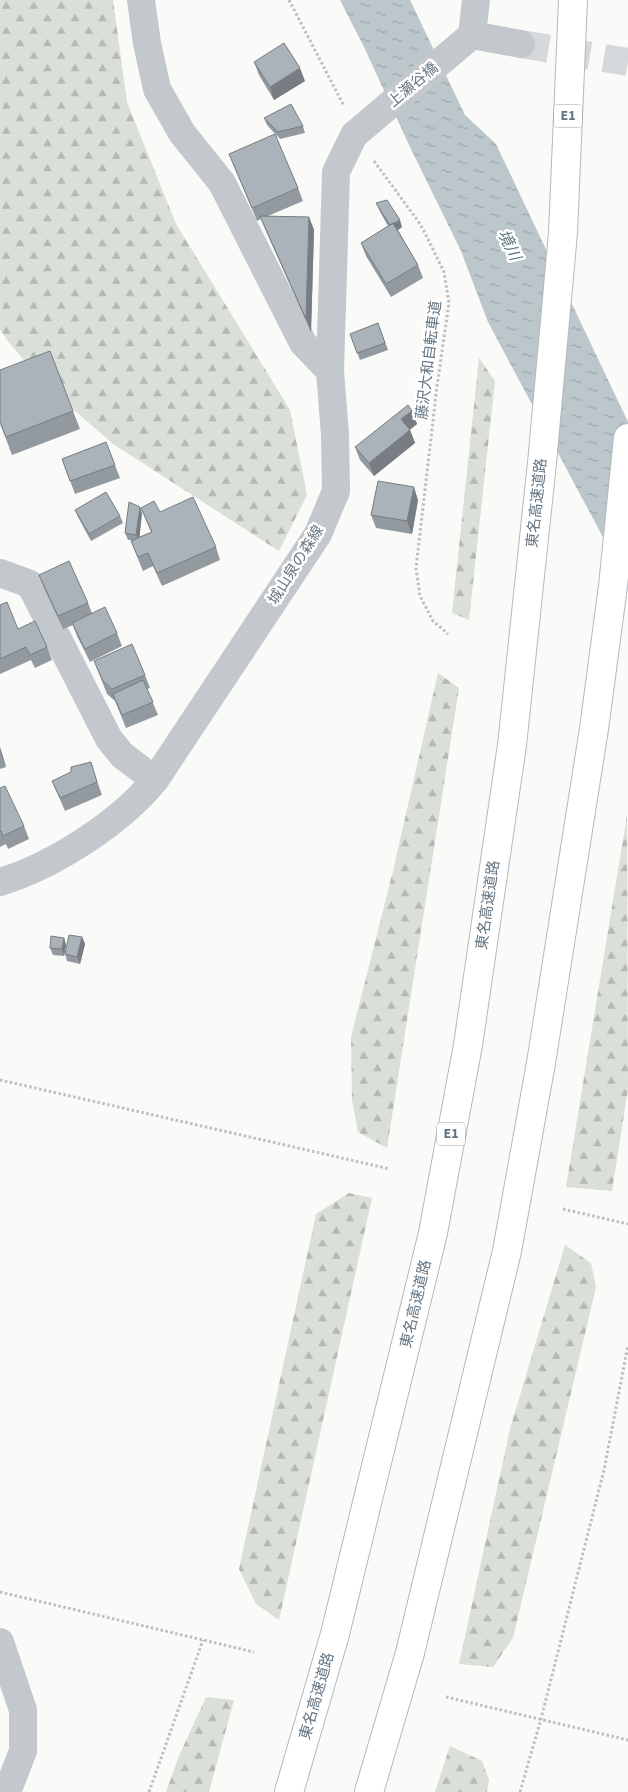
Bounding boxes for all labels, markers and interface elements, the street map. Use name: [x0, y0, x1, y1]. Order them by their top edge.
street label: 上瀬谷橋: [383, 58, 443, 112]
road number: E1: [554, 104, 582, 128]
water label: 境川: [492, 226, 527, 266]
street label: 藤沢大和自転車道: [411, 299, 447, 421]
street label: 東名高速道路: [522, 457, 552, 549]
street label: 城山泉の森線: [263, 521, 329, 609]
street label: 東名高速道路: [471, 859, 505, 951]
road number: E1: [437, 1122, 465, 1146]
street label: 東名高速道路: [396, 1258, 436, 1350]
street label: 東名高速道路: [295, 1650, 339, 1742]

